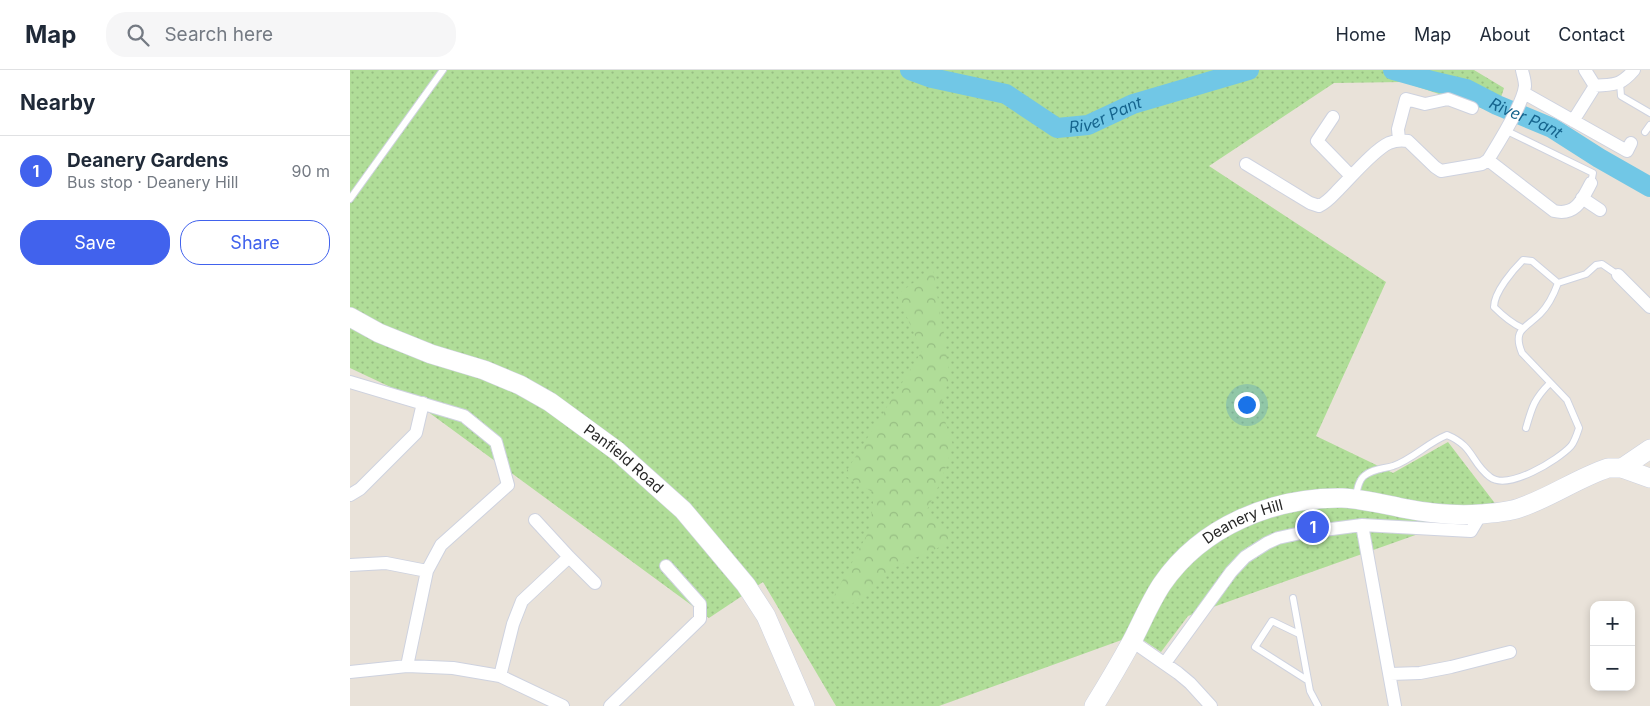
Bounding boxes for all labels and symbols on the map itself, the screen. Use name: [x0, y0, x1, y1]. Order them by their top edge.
water label: River Pant: [1068, 92, 1145, 137]
water label: River Pant: [1486, 93, 1567, 143]
your location: [1234, 392, 1260, 418]
street label: Panfield Road: [580, 420, 668, 497]
street label: Deanery Hill: [1199, 495, 1285, 548]
pin: 1: [1297, 508, 1329, 546]

